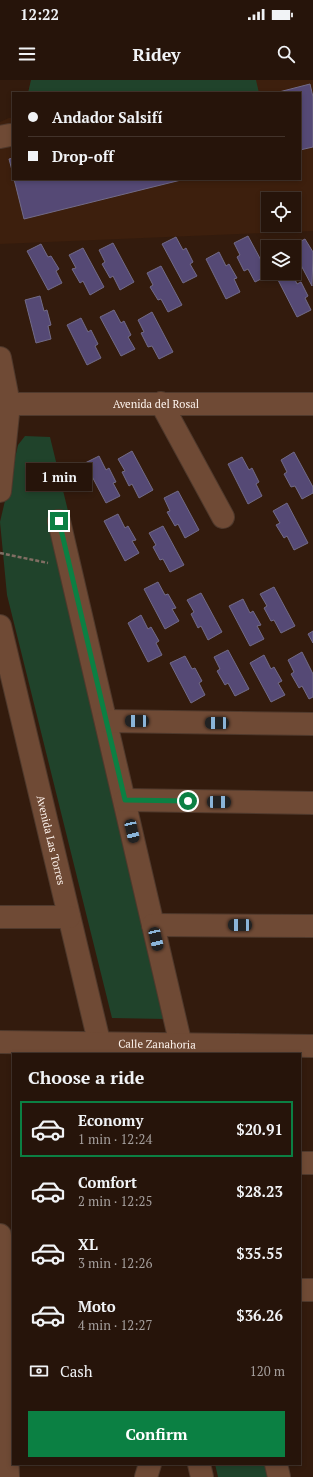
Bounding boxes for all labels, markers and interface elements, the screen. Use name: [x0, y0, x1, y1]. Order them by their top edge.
text: 12:22: [20, 4, 59, 24]
text: Ridey: [132, 42, 181, 66]
icon: menu: [16, 43, 38, 65]
icon: search: [275, 43, 297, 65]
text: Andador Salsifí: [52, 107, 162, 127]
text: Drop-off: [52, 146, 114, 166]
map controls: [261, 192, 301, 280]
button: locate: [261, 192, 301, 232]
button: layers: [261, 240, 301, 280]
street label: Avenida del Rosal: [113, 397, 199, 411]
callout: 1 min: [26, 463, 92, 491]
text: 1 min: [41, 468, 77, 486]
route end: [50, 512, 68, 530]
car: [125, 715, 149, 727]
car: [205, 717, 229, 729]
route start: [179, 792, 197, 810]
street label: Avenida Las Torres: [34, 794, 69, 887]
car: [207, 796, 231, 808]
car: [123, 818, 141, 844]
car: [228, 919, 252, 931]
car: [147, 926, 165, 952]
street label: Calle Zanahoria: [118, 1037, 196, 1052]
text: Choose a ride: [28, 1065, 144, 1089]
text: Economy: [78, 1110, 143, 1130]
icon: car: [30, 1111, 66, 1147]
text: $20.91: [236, 1119, 283, 1139]
text: 1 min · 12:24: [78, 1130, 152, 1148]
text: Comfort: [78, 1172, 137, 1192]
icon: car: [30, 1173, 66, 1209]
text: $28.23: [236, 1181, 283, 1201]
text: 2 min · 12:25: [78, 1192, 152, 1210]
text: XL: [78, 1234, 98, 1254]
icon: car: [30, 1235, 66, 1271]
text: $35.55: [236, 1243, 283, 1263]
text: 3 min · 12:26: [78, 1254, 152, 1272]
text: Moto: [78, 1296, 116, 1316]
icon: car: [30, 1297, 66, 1333]
text: $36.26: [236, 1305, 283, 1325]
text: 4 min · 12:27: [78, 1316, 152, 1334]
icon: cash: [28, 1360, 50, 1382]
text: Cash: [60, 1361, 93, 1381]
text: 120 m: [250, 1362, 285, 1380]
button: Confirm: [28, 1411, 285, 1457]

